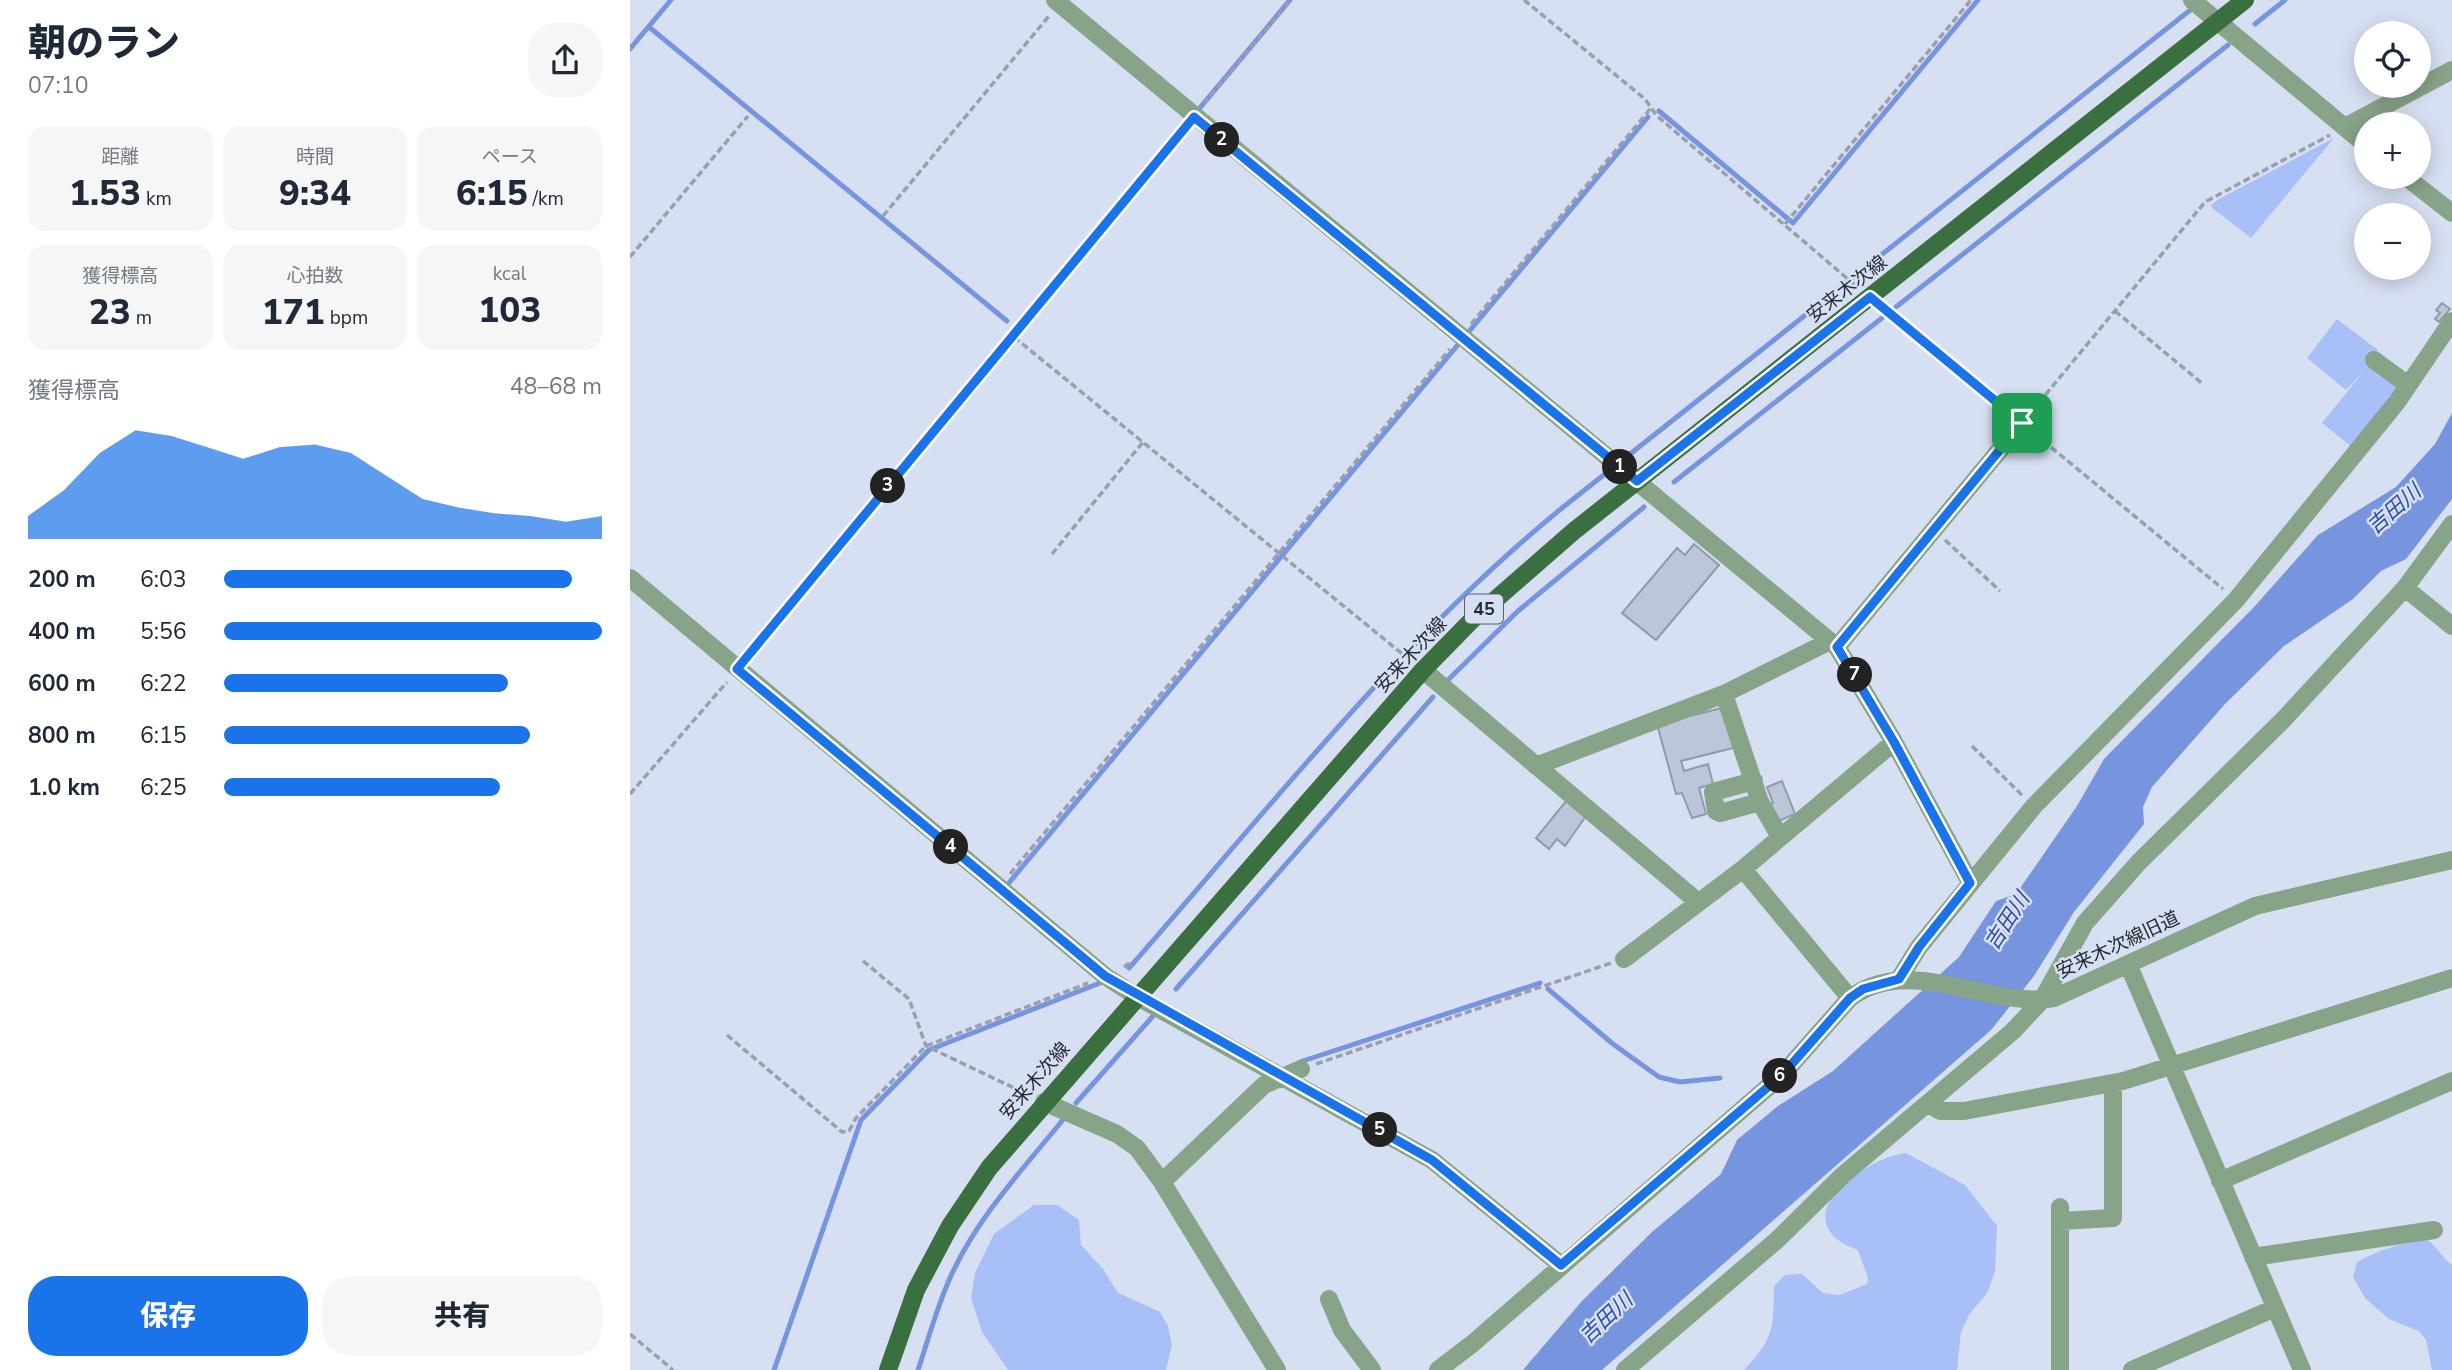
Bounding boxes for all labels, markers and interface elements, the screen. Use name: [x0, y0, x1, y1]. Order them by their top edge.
text: 朝のラン: [28, 18, 180, 69]
map controls: [2354, 21, 2431, 280]
button: locate: [2354, 21, 2431, 98]
button: share: [528, 23, 602, 97]
text: 07:10: [28, 70, 88, 101]
button: +: [2354, 112, 2431, 189]
pin: 2: [1204, 122, 1240, 158]
text: 2: [1216, 126, 1227, 152]
text: 距離: [101, 144, 139, 170]
text: 時間: [296, 144, 334, 170]
text: ペース: [482, 144, 538, 170]
text: 1.53: [69, 170, 141, 217]
text: 9:34: [279, 170, 351, 217]
text: 6:15: [456, 170, 528, 217]
text: km: [141, 186, 172, 212]
text: /km: [528, 186, 564, 212]
button: −: [2354, 203, 2431, 280]
street label: 安来木次線: [1802, 250, 1892, 328]
text: kcal: [493, 261, 527, 287]
text: 獲得標高: [82, 263, 158, 289]
text: 心拍数: [286, 263, 344, 289]
text: 103: [478, 287, 541, 334]
text: 23: [89, 289, 131, 336]
text: 171: [262, 289, 325, 336]
text: m: [131, 305, 152, 331]
text: bpm: [325, 305, 368, 331]
text: 48–68 m: [510, 371, 602, 402]
text: 獲得標高: [28, 375, 120, 406]
pin: [1992, 393, 2052, 453]
icon: arrive: [2003, 404, 2041, 442]
pin: 1: [1602, 449, 1637, 484]
text: 1: [1614, 453, 1625, 479]
pin: 3: [870, 468, 906, 504]
text: 3: [882, 472, 893, 498]
water label: 吉田川: [2361, 476, 2428, 540]
text: 200 m: [28, 564, 96, 595]
text: 6:03: [140, 564, 187, 595]
road number: 45: [1465, 594, 1503, 624]
street label: 安来木次線: [1369, 611, 1453, 699]
text: 400 m: [28, 616, 96, 647]
text: 5:56: [140, 616, 187, 647]
pin: 7: [1838, 658, 1872, 692]
text: 7: [1849, 661, 1860, 687]
text: 600 m: [28, 668, 96, 699]
text: 6:22: [140, 668, 187, 699]
text: 800 m: [28, 720, 96, 751]
text: 6:15: [140, 720, 187, 751]
text: 1.0 km: [28, 772, 100, 803]
text: 6:25: [140, 772, 187, 803]
pin: 4: [934, 830, 968, 864]
text: 4: [945, 833, 956, 859]
water label: 吉田川: [1978, 885, 2037, 955]
street label: 安来木次線旧道: [2052, 905, 2184, 985]
street label: 安来木次線: [994, 1037, 1076, 1125]
pin: 6: [1762, 1058, 1798, 1094]
text: 6: [1774, 1062, 1785, 1088]
pin: 5: [1362, 1112, 1398, 1148]
text: 5: [1374, 1116, 1385, 1142]
button: 保存: [28, 1276, 308, 1356]
button: 共有: [322, 1276, 602, 1356]
water label: 吉田川: [1573, 1285, 1640, 1350]

